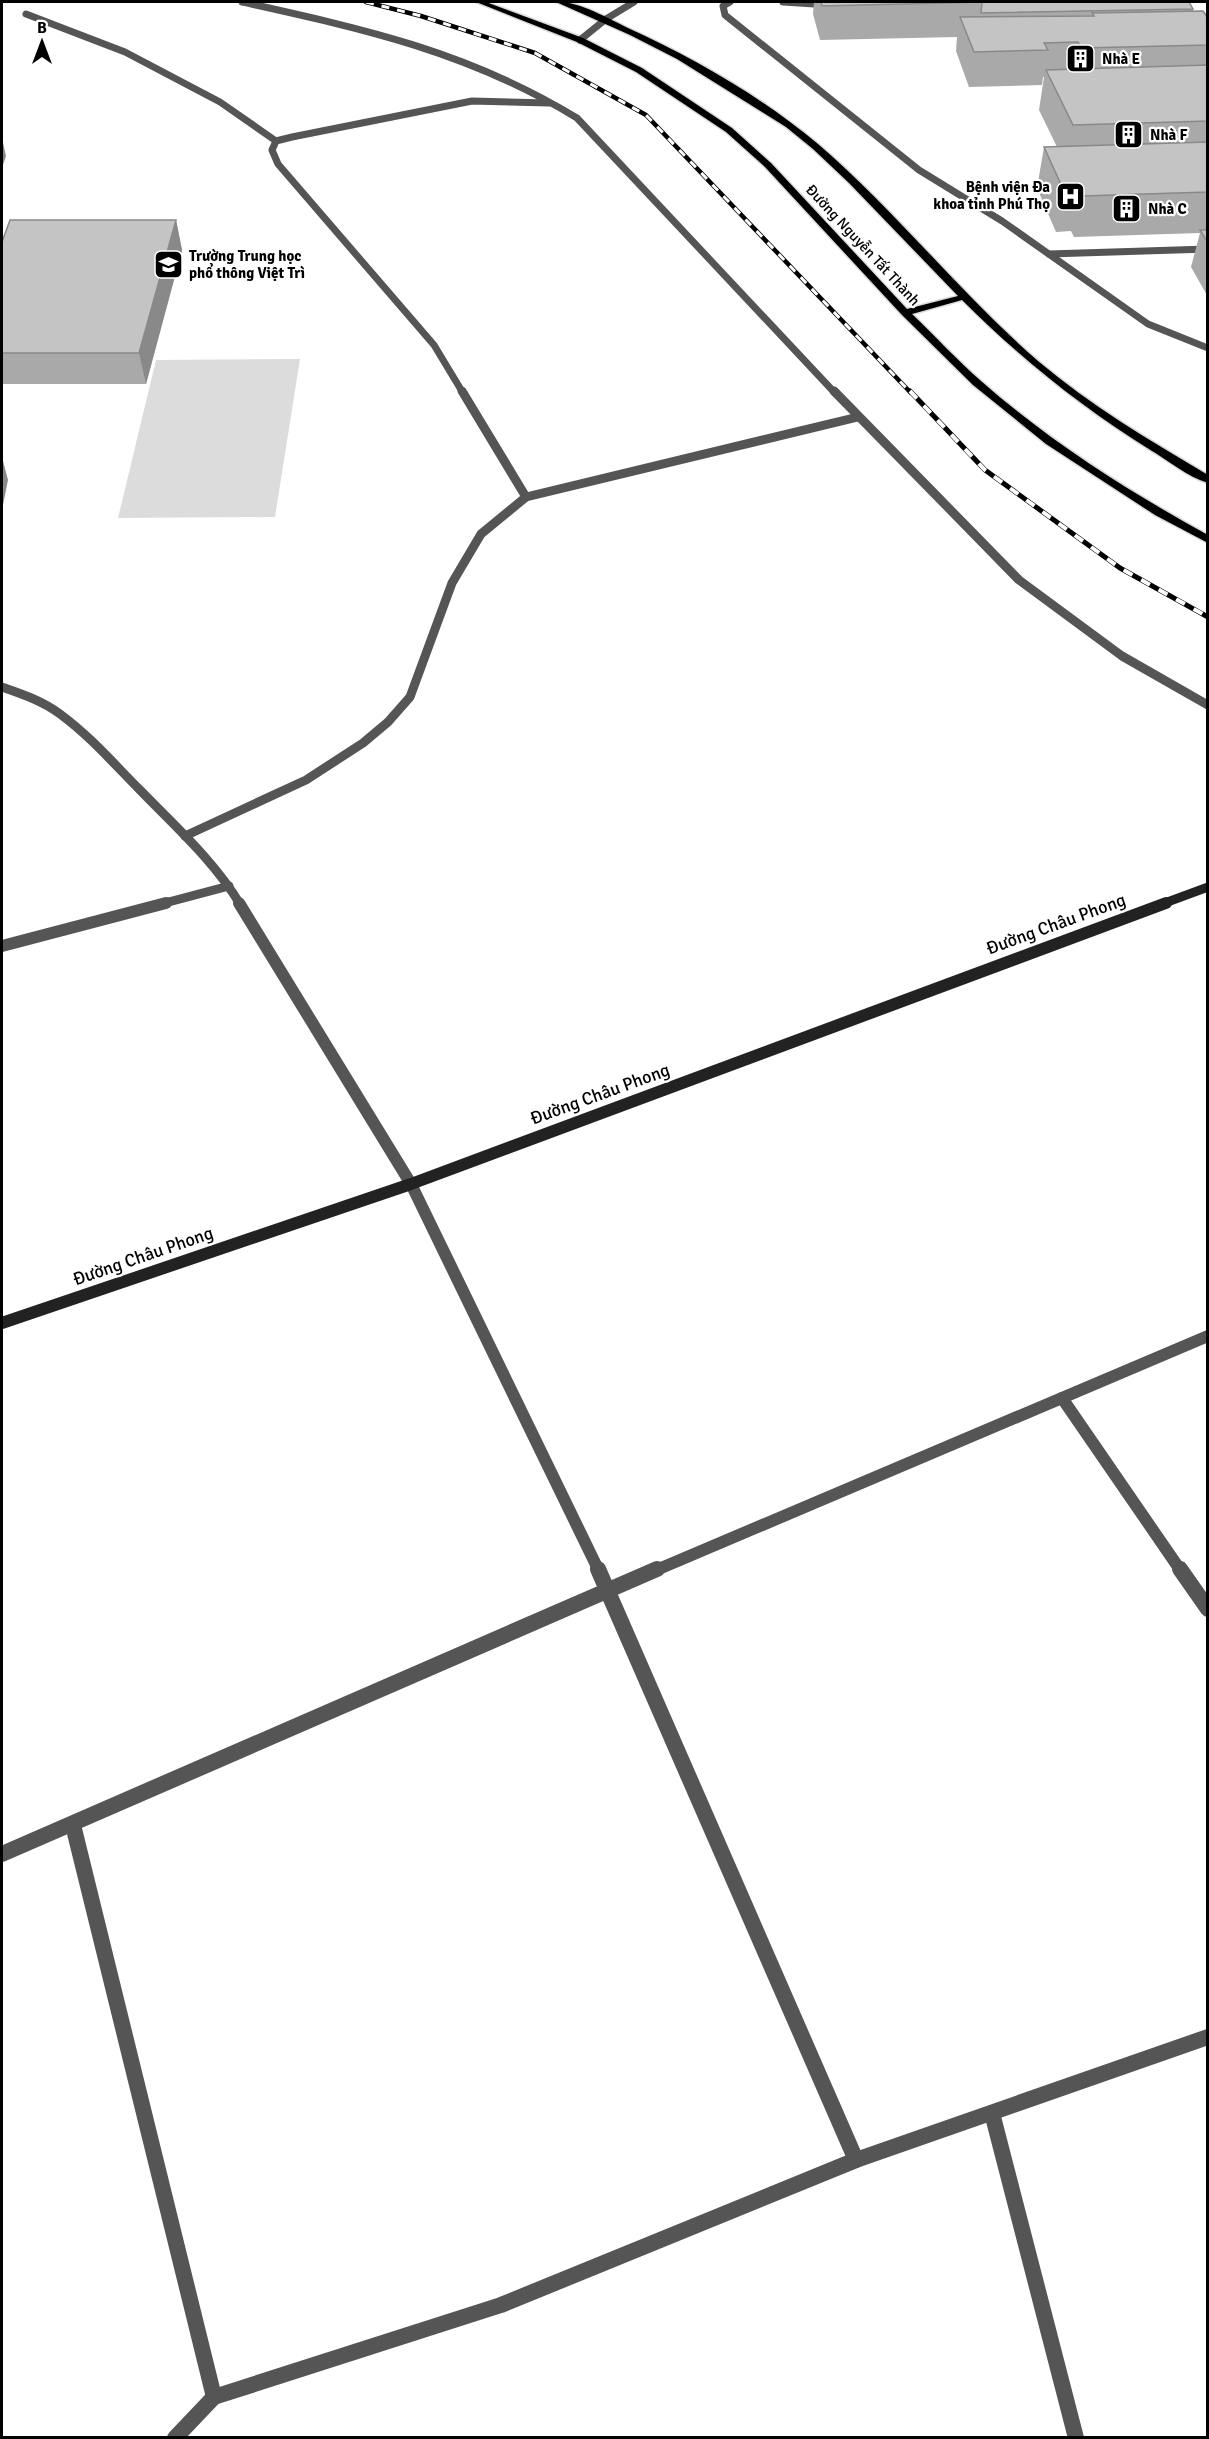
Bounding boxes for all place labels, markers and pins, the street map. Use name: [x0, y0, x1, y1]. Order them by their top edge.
building icon: Nhà E: [1065, 43, 1097, 75]
place label: Nhà E: [1102, 50, 1141, 68]
building icon: Nhà F: [1113, 119, 1145, 151]
place label: Nhà F: [1150, 126, 1188, 144]
place label: Bệnh viện Đa khoa tỉnh Phú Thọ: [933, 178, 1050, 213]
hospital icon: Bệnh viện Đa khoa tỉnh Phú Thọ: [1055, 180, 1087, 212]
building icon: Nhà C: [1111, 193, 1143, 225]
place label: Nhà C: [1148, 200, 1187, 218]
place label: Trường Trung học phổ thông Việt Trì: [189, 247, 305, 282]
school or university icon: Trường Trung học phổ thông Việt Trì: [152, 249, 184, 281]

